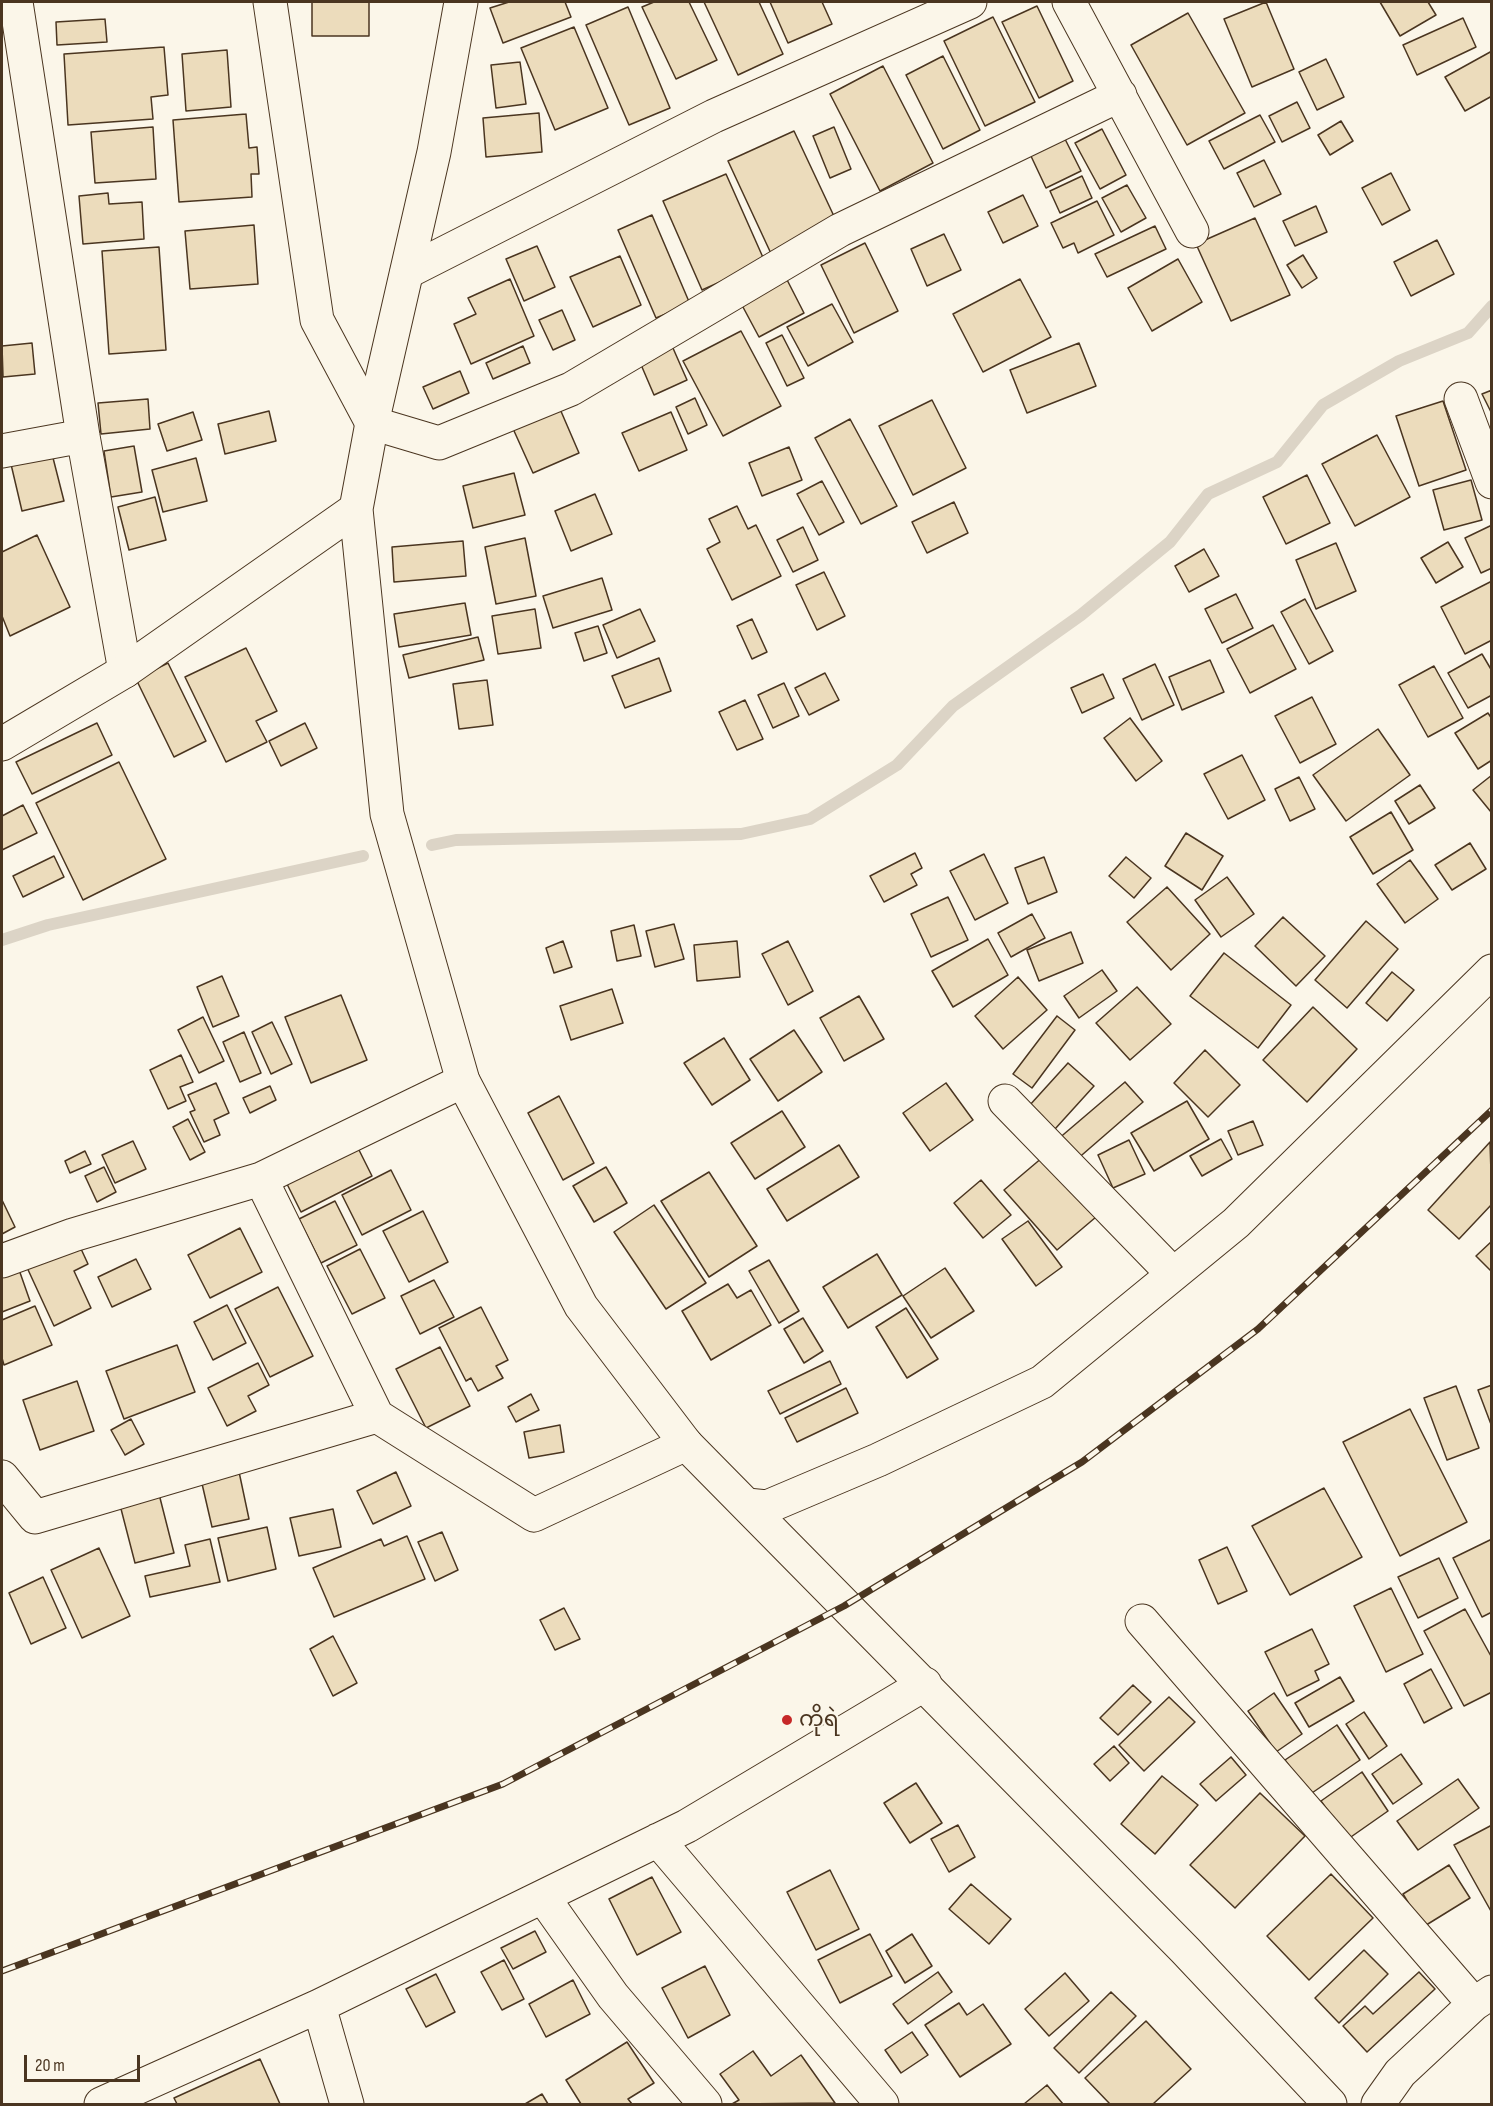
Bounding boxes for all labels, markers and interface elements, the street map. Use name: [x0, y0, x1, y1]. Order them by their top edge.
place label: ကိုရဲ: [799, 1707, 839, 1733]
marker: ကိုရဲ: [780, 1713, 794, 1727]
scale bar: [27, 2043, 142, 2081]
text: 20 m: [35, 2055, 65, 2076]

